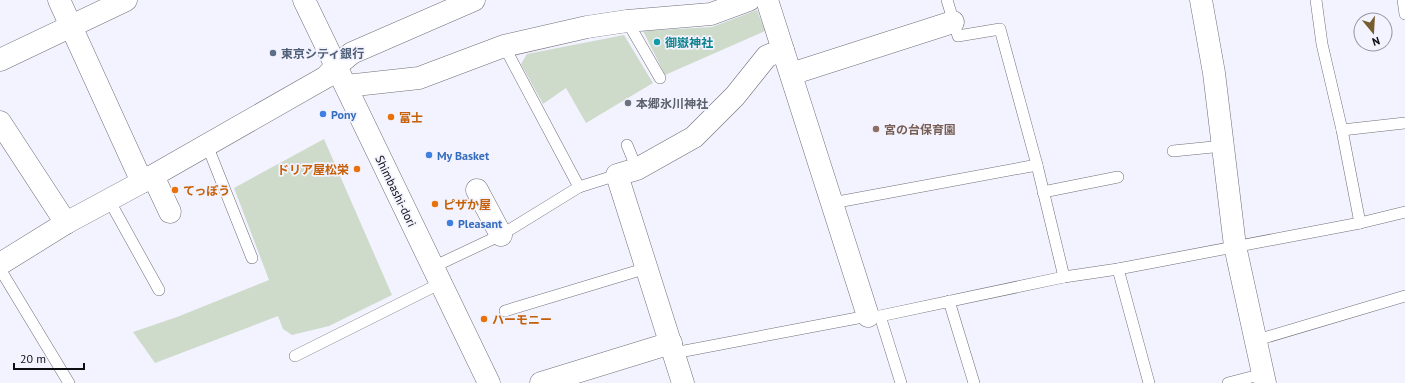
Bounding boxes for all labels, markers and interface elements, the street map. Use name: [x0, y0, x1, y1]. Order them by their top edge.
north arrow: [1353, 12, 1393, 52]
text: N: [1370, 34, 1382, 49]
place label: 御嶽神社: [665, 35, 713, 50]
marker: 御嶽神社: [652, 37, 662, 47]
place label: 東京シティ銀行: [281, 46, 364, 61]
marker: 東京シティ銀行: [268, 48, 278, 58]
place label: 本郷氷川神社: [636, 96, 708, 111]
marker: 本郷氷川神社: [623, 98, 633, 108]
place label: Pony: [331, 107, 356, 122]
marker: Pony: [318, 109, 328, 119]
place label: 富士: [399, 110, 423, 125]
marker: 富士: [386, 112, 396, 122]
place label: 宮の台保育園: [884, 122, 956, 137]
marker: 宮の台保育園: [871, 124, 881, 134]
place label: My Basket: [437, 148, 490, 163]
marker: My Basket: [424, 150, 434, 160]
street label: Shimbashi-dori: [372, 153, 420, 229]
place label: ドリア屋松栄: [277, 162, 349, 177]
marker: ドリア屋松栄: [352, 164, 362, 174]
place label: てっぽう: [183, 183, 230, 198]
marker: てっぽう: [170, 185, 180, 195]
place label: ピザか屋: [443, 197, 491, 212]
marker: ピザか屋: [430, 199, 440, 209]
place label: Pleasant: [458, 216, 503, 231]
marker: Pleasant: [445, 218, 455, 228]
place label: ハーモニー: [492, 312, 552, 327]
marker: ハーモニー: [479, 314, 489, 324]
scale bar: [14, 345, 84, 371]
text: 20 m: [20, 351, 46, 366]

